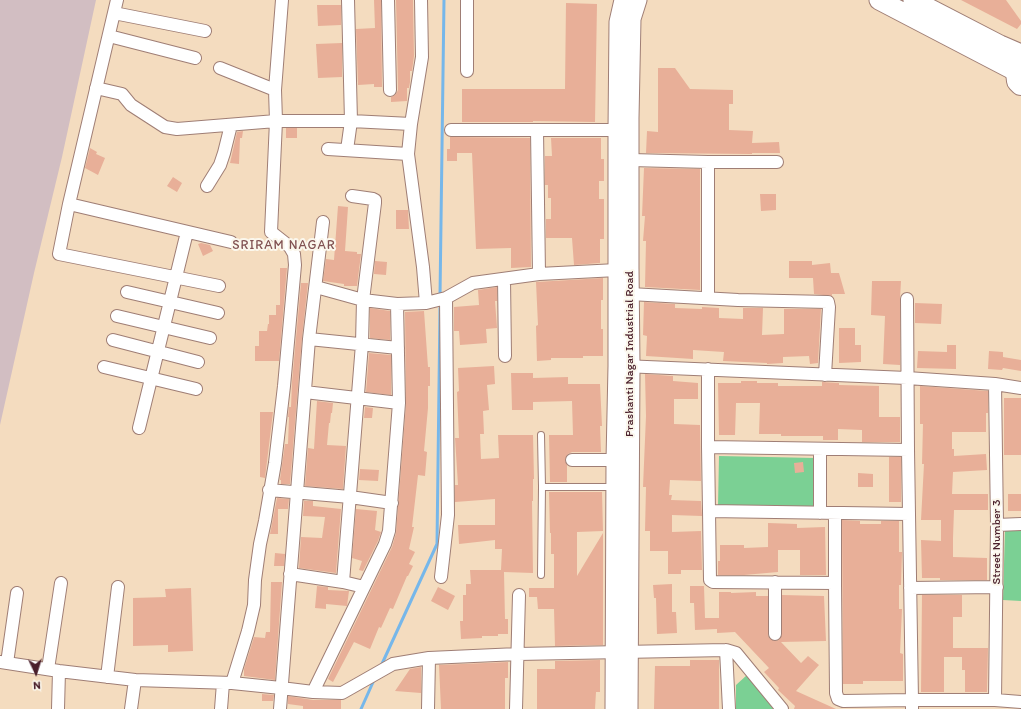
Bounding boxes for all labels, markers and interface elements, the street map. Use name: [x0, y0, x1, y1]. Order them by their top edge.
district label: SRIRAM NAGAR: [232, 238, 336, 254]
street label: Prashanti Nagar Industrial Road: [623, 271, 637, 437]
street label: Street Number 3: [990, 499, 1004, 585]
north arrow: [16, 653, 56, 693]
text: N: [33, 679, 41, 692]

